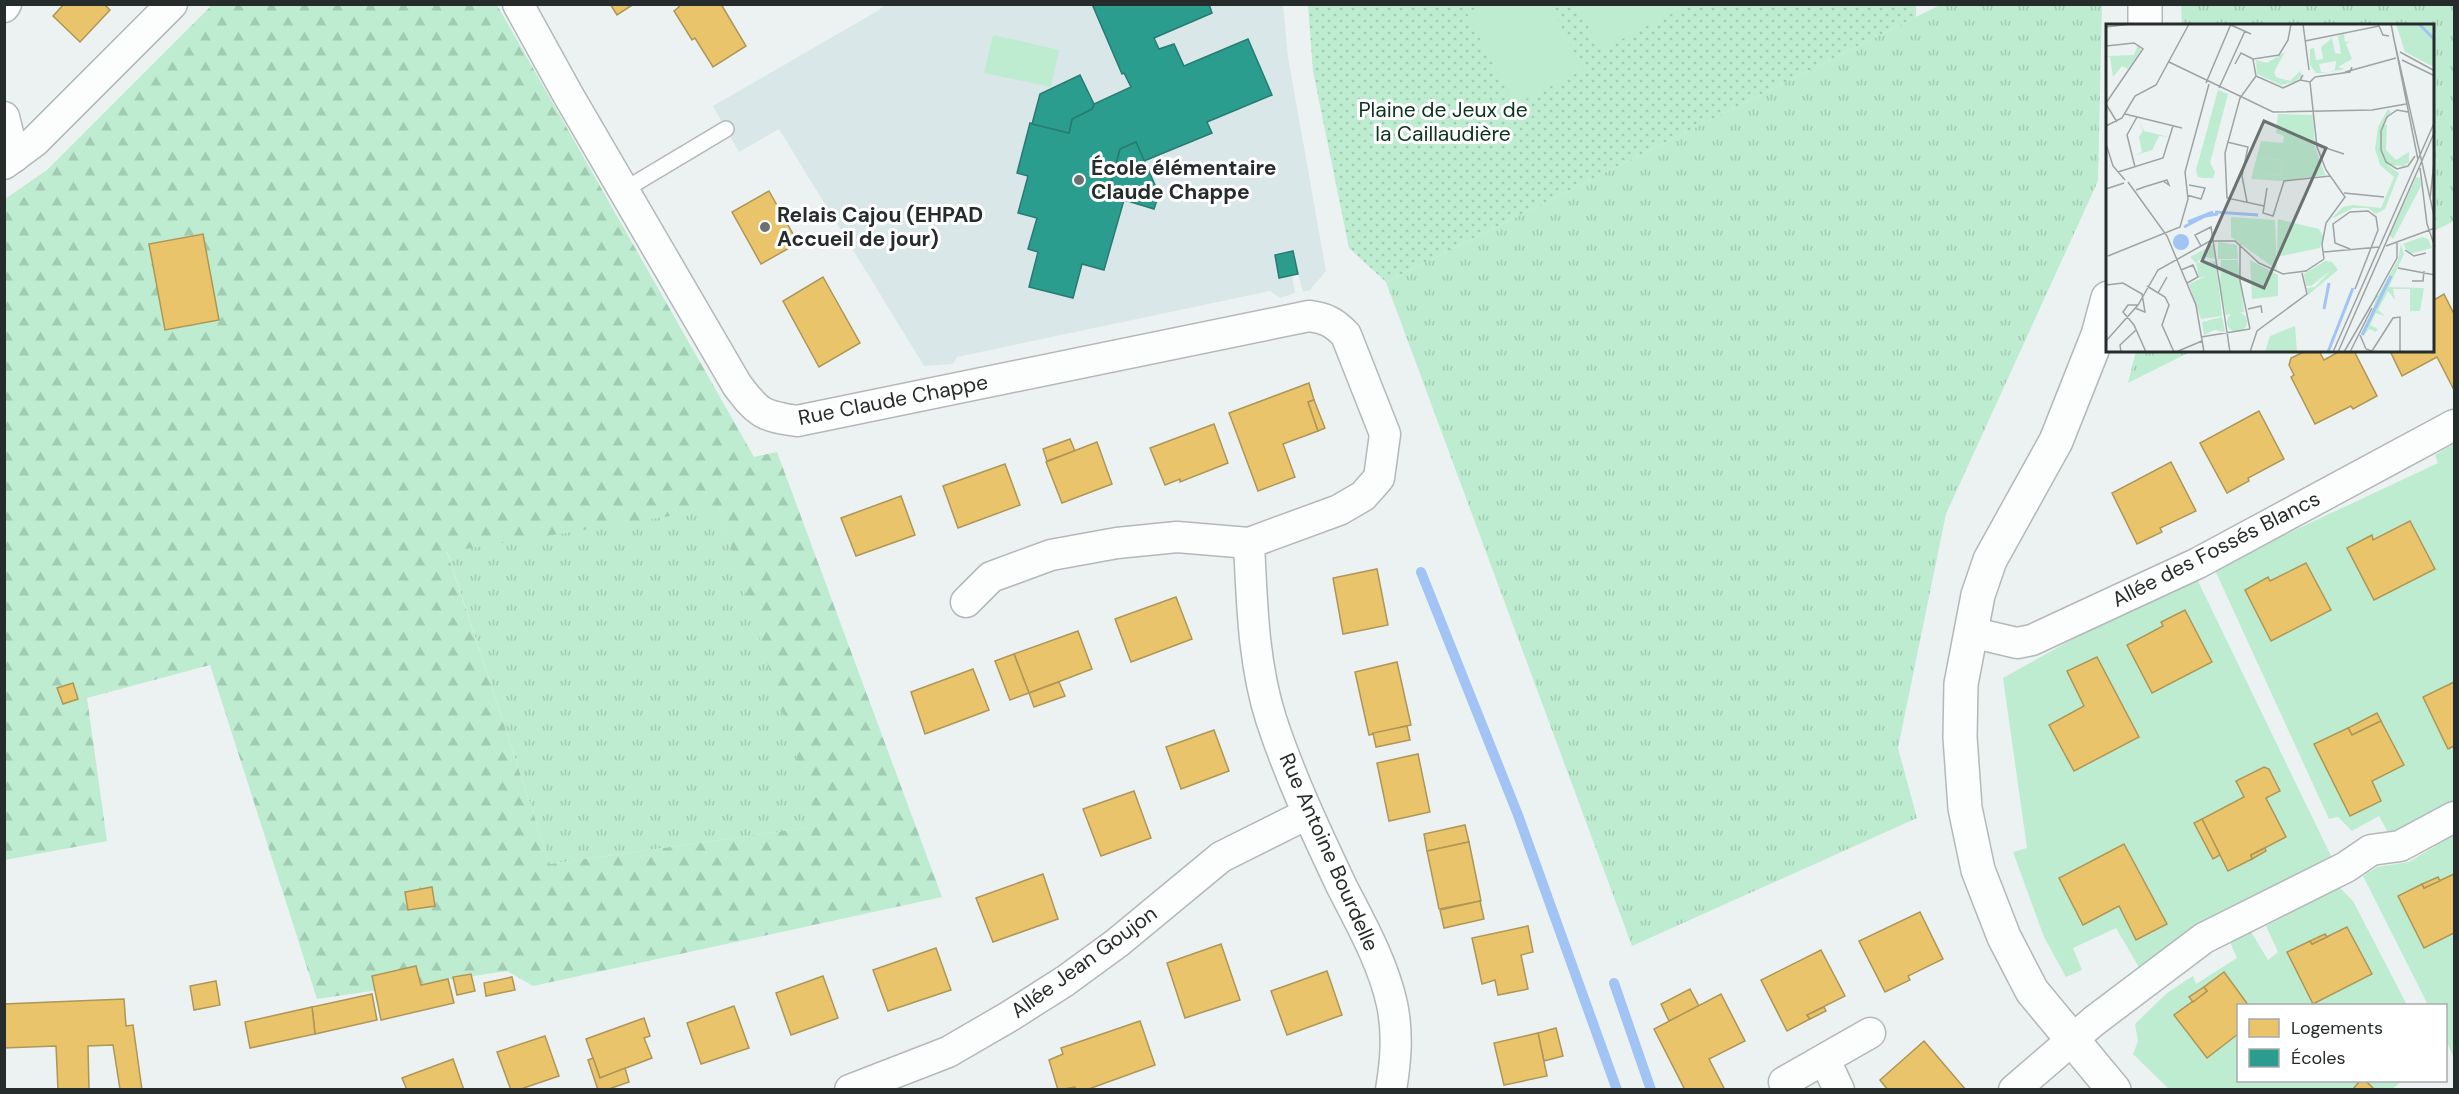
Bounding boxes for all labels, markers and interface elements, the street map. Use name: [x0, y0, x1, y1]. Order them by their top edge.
inset map: [2106, 24, 2435, 352]
park label: Plaine de Jeux de la Caillaudière: [1358, 96, 1528, 148]
place label: École élémentaire Claude Chappe: [1091, 154, 1276, 206]
marker: École élémentaire Claude Chappe: [1072, 173, 1086, 187]
place label: Relais Cajou (EHPAD Accueil de jour): [777, 201, 983, 253]
marker: Relais Cajou (EHPAD Accueil de jour): [758, 220, 772, 234]
street label: Rue Claude Chappe: [796, 368, 990, 432]
street label: Allée des Fossés Blancs: [2107, 484, 2325, 614]
street label: Rue Antoine Bourdelle: [1273, 749, 1385, 955]
street label: Allée Jean Goujon: [1005, 899, 1163, 1025]
legend: [2237, 1004, 2447, 1082]
text: Logements: [2291, 1016, 2383, 1040]
text: Écoles: [2291, 1046, 2345, 1070]

